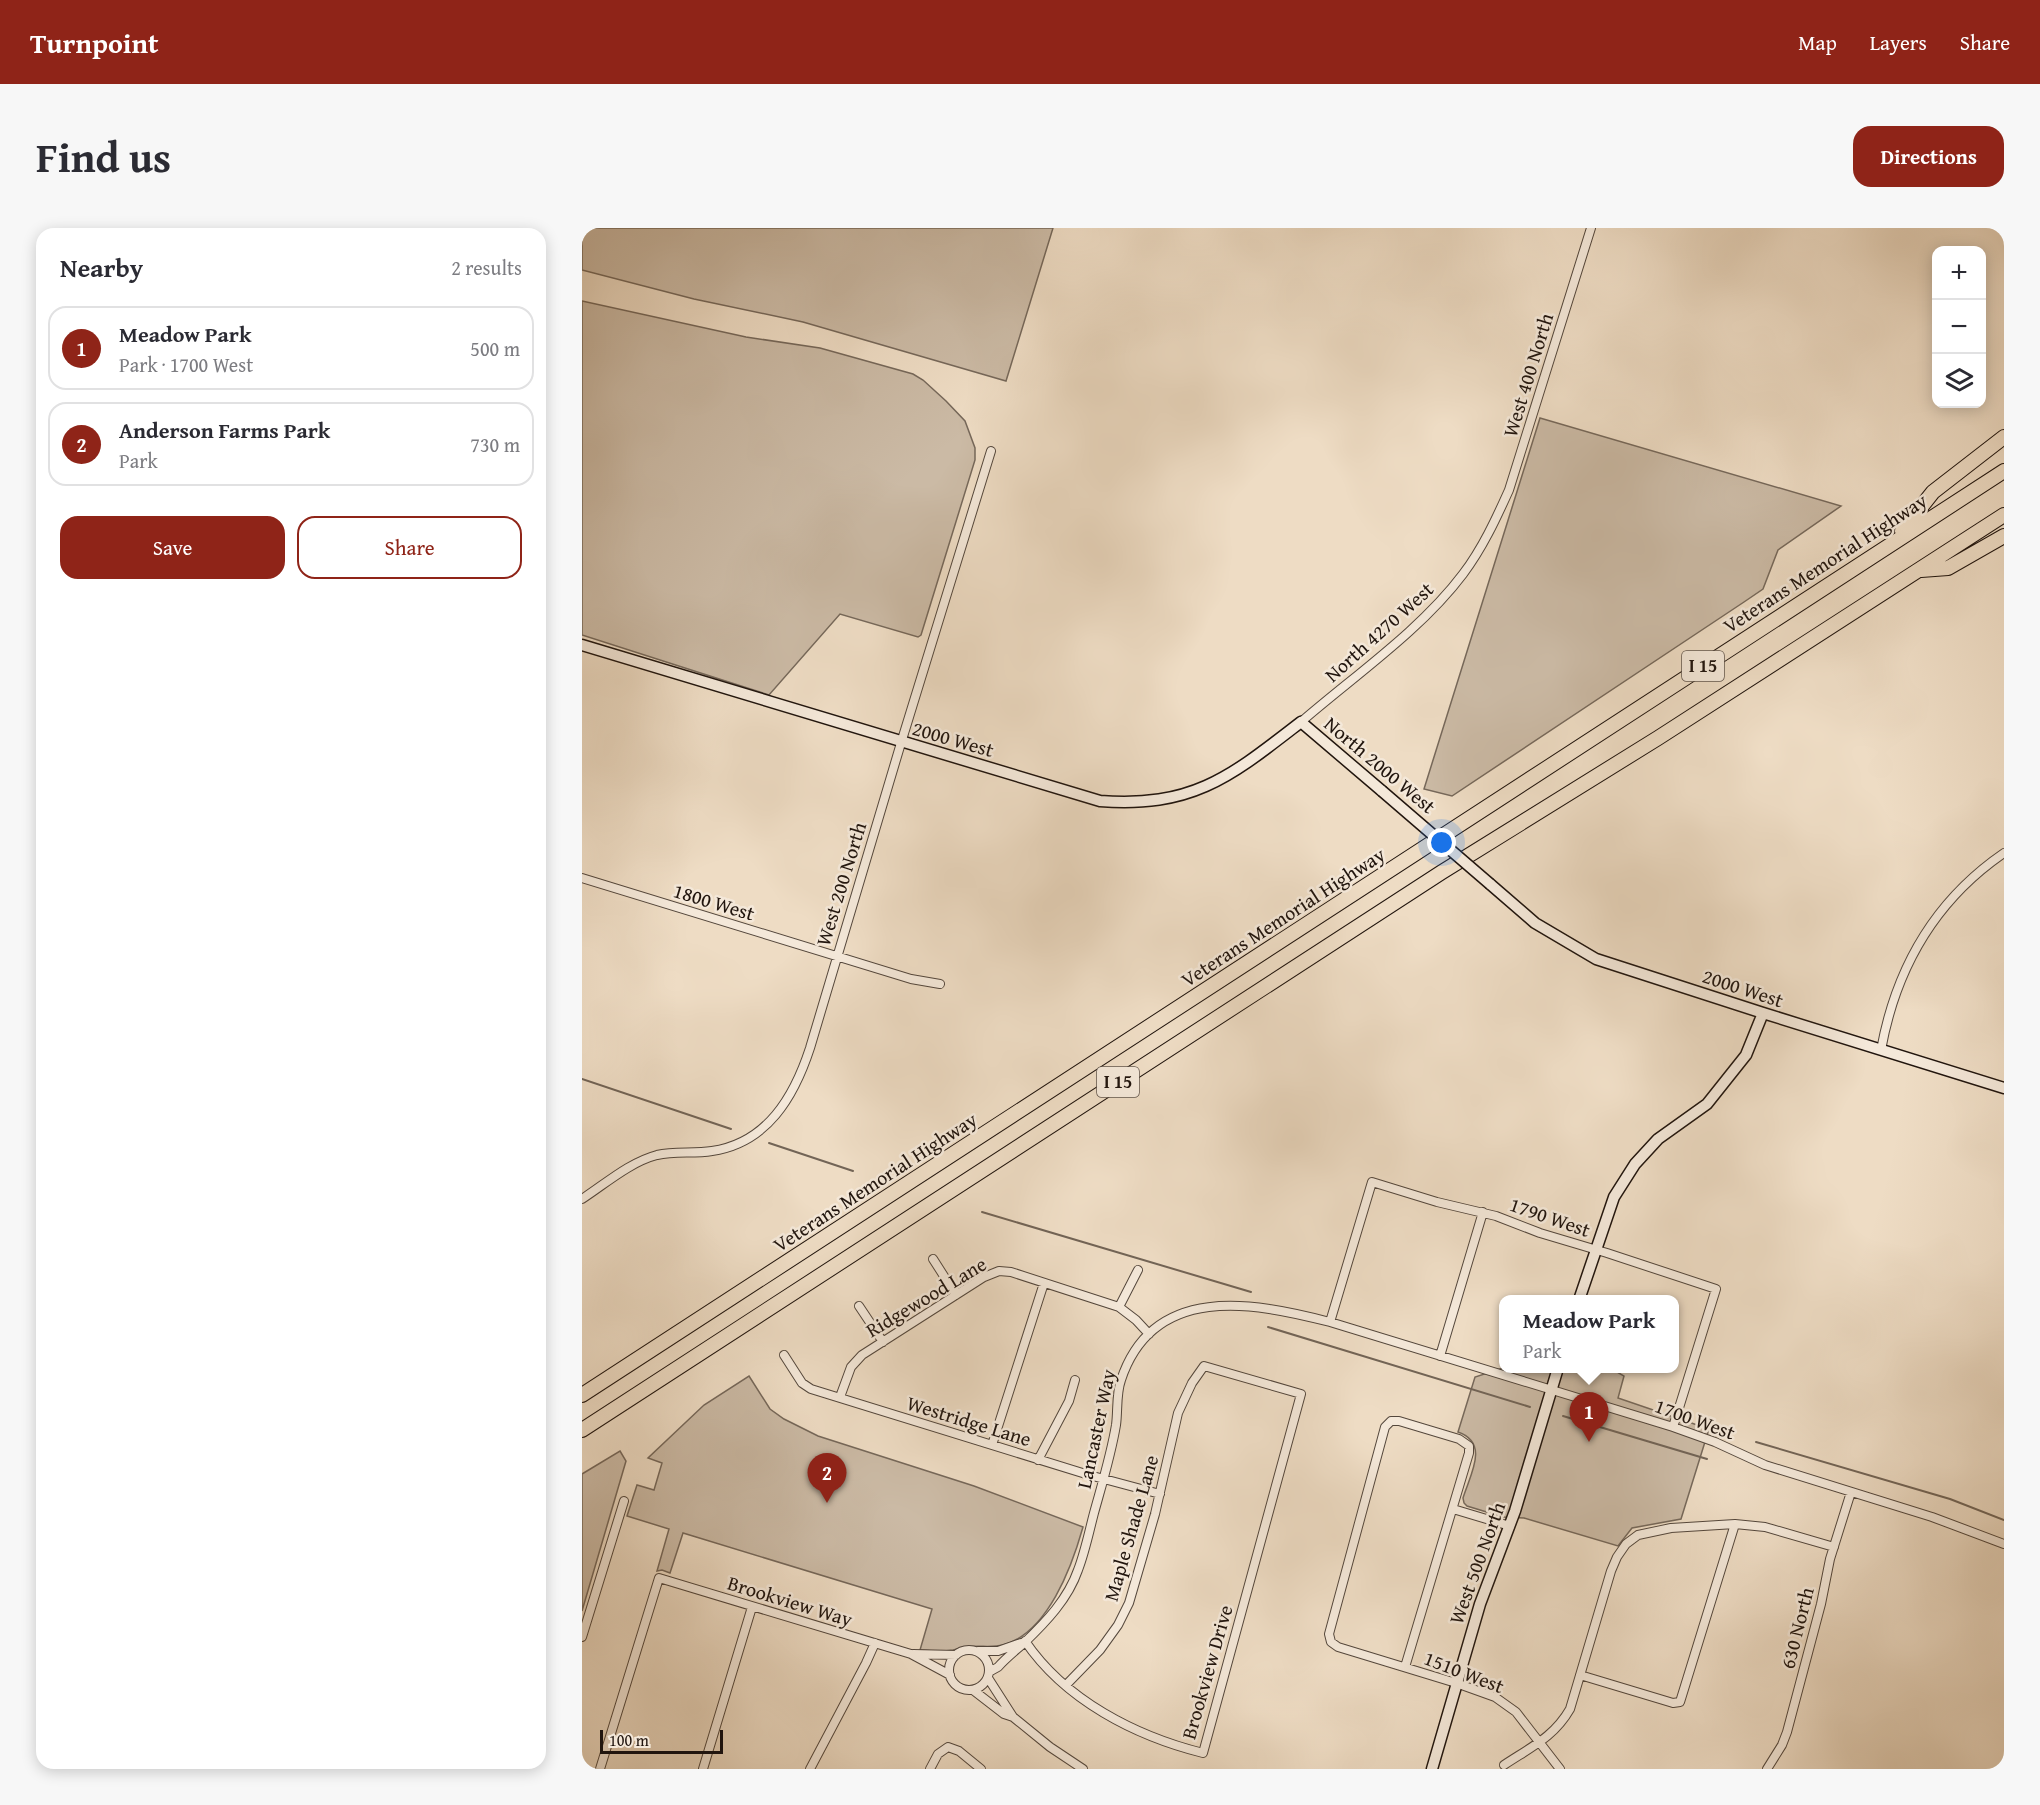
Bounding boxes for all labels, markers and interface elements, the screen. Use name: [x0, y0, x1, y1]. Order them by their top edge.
text: Turnpoint: [30, 22, 159, 63]
text: Map: [1798, 27, 1837, 58]
text: Layers: [1870, 27, 1927, 58]
text: Share: [1960, 27, 2010, 58]
text: Find us: [36, 126, 171, 187]
button: Directions: [1853, 126, 2004, 187]
map controls: [1932, 246, 1986, 408]
button: +: [1932, 246, 1986, 300]
text: Nearby: [60, 248, 143, 287]
text: 2 results: [451, 253, 522, 282]
button: −: [1932, 300, 1986, 354]
street label: West 400 North: [1495, 309, 1560, 440]
text: Meadow Park: [119, 318, 251, 350]
text: 1: [76, 334, 87, 363]
text: 500 m: [470, 334, 520, 363]
text: Park · 1700 West: [119, 350, 253, 379]
button: layers: [1932, 354, 1986, 408]
text: Anderson Farms Park: [119, 414, 330, 446]
text: 2: [76, 430, 87, 459]
text: 730 m: [470, 430, 520, 459]
text: Park: [119, 446, 158, 475]
street label: Veterans Memorial Highway: [1717, 486, 1932, 640]
button: Save: [60, 516, 285, 579]
button: Share: [297, 516, 522, 579]
street label: North 4270 West: [1318, 575, 1440, 688]
road number: I 15: [1682, 651, 1724, 681]
street label: North 2000 West: [1318, 709, 1442, 820]
street label: 2000 West: [909, 713, 997, 764]
street label: West 200 North: [808, 818, 873, 949]
your location: [1427, 828, 1456, 857]
street label: Veterans Memorial Highway: [1175, 840, 1390, 994]
street label: 1800 West: [670, 875, 758, 928]
street label: 2000 West: [1699, 961, 1787, 1014]
road number: I 15: [1097, 1067, 1139, 1097]
street label: Veterans Memorial Highway: [767, 1105, 982, 1259]
street label: 1790 West: [1506, 1189, 1594, 1244]
street label: Ridgewood Lane: [860, 1249, 992, 1344]
popup: [1499, 1295, 1679, 1373]
text: Meadow Park: [1523, 1304, 1655, 1336]
text: Park: [1523, 1336, 1561, 1365]
street label: Lancaster Way: [1069, 1366, 1122, 1491]
street label: Westridge Lane: [903, 1388, 1035, 1453]
street label: 1700 West: [1651, 1391, 1739, 1446]
pin: 1: [1570, 1392, 1608, 1442]
street label: Maple Shade Lane: [1096, 1451, 1165, 1604]
pin: 2: [808, 1454, 846, 1503]
street label: West 500 North: [1441, 1498, 1512, 1628]
street label: Brookview Way: [724, 1568, 856, 1633]
street label: 630 North: [1772, 1584, 1821, 1672]
street label: Brookview Drive: [1174, 1601, 1240, 1742]
street label: 1510 West: [1420, 1643, 1508, 1700]
scale bar: [600, 1727, 723, 1754]
text: 100 m: [609, 1728, 649, 1752]

